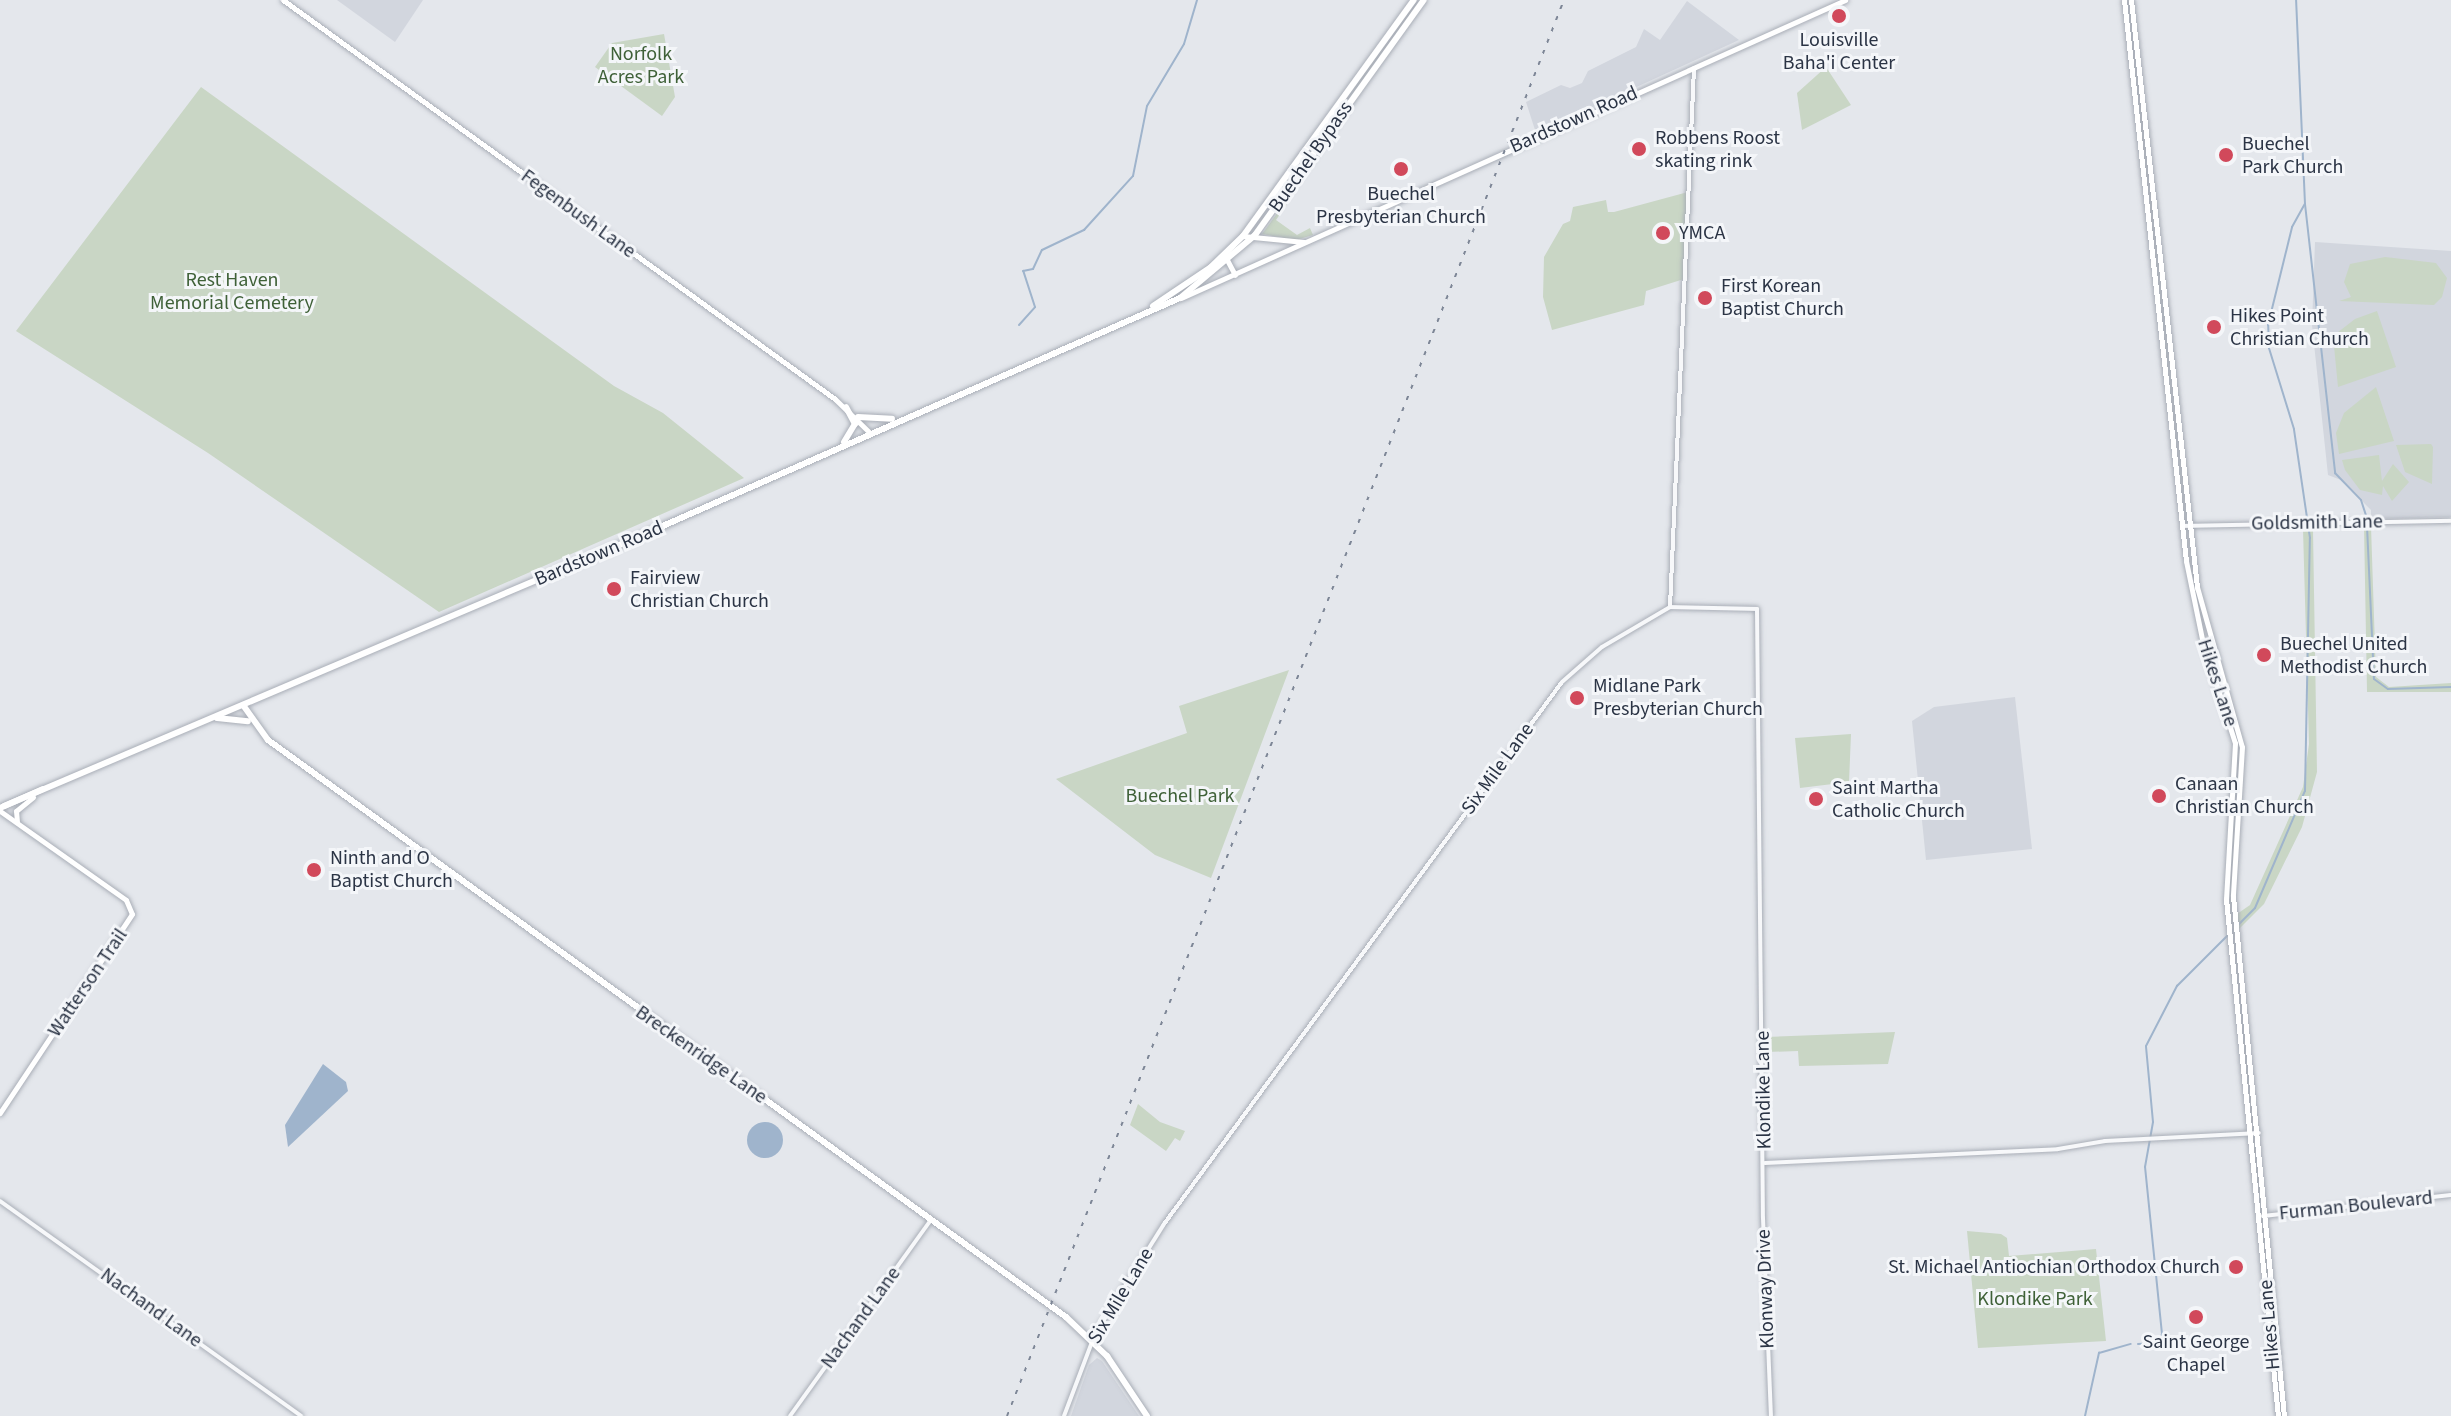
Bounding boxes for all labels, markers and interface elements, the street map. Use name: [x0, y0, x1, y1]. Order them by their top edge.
marker: Louisville Baha'i Center: [1830, 7, 1848, 25]
place label: Louisville Baha'i Center: [1783, 28, 1895, 75]
park label: Norfolk Acres Park: [598, 42, 684, 89]
street label: Bardstown Road: [1506, 81, 1642, 159]
street label: Buechel Bypass: [1264, 97, 1358, 217]
place label: Robbens Roost skating rink: [1655, 126, 1780, 173]
place label: Buechel Park Church: [2242, 132, 2343, 179]
marker: Robbens Roost skating rink: [1630, 140, 1648, 158]
marker: Buechel Park Church: [2217, 146, 2235, 164]
marker: Buechel Presbyterian Church: [1392, 160, 1410, 178]
street label: Fegenbush Lane: [516, 164, 640, 264]
place label: Buechel Presbyterian Church: [1316, 182, 1486, 229]
place label: YMCA: [1679, 221, 1725, 245]
marker: YMCA: [1654, 224, 1672, 242]
park label: Rest Haven Memorial Cemetery: [150, 269, 314, 316]
place label: First Korean Baptist Church: [1721, 274, 1844, 321]
marker: First Korean Baptist Church: [1696, 289, 1714, 307]
place label: Hikes Point Christian Church: [2230, 304, 2369, 351]
marker: Hikes Point Christian Church: [2205, 318, 2223, 336]
street label: Goldsmith Lane: [2251, 510, 2383, 536]
street label: Bardstown Road: [531, 516, 667, 592]
place label: Fairview Christian Church: [630, 566, 769, 613]
marker: Fairview Christian Church: [605, 580, 623, 598]
place label: Buechel United Methodist Church: [2280, 632, 2427, 679]
street label: Hikes Lane: [2192, 636, 2242, 730]
marker: Buechel United Methodist Church: [2255, 646, 2273, 664]
place label: Midlane Park Presbyterian Church: [1593, 674, 1763, 721]
marker: Midlane Park Presbyterian Church: [1568, 689, 1586, 707]
street label: Six Mile Lane: [1457, 718, 1539, 820]
place label: Canaan Christian Church: [2175, 772, 2314, 819]
place label: Saint Martha Catholic Church: [1832, 776, 1965, 823]
park label: Buechel Park: [1126, 784, 1234, 808]
marker: Canaan Christian Church: [2150, 787, 2168, 805]
marker: Saint Martha Catholic Church: [1807, 790, 1825, 808]
place label: Ninth and O Baptist Church: [330, 846, 453, 893]
marker: Ninth and O Baptist Church: [305, 861, 323, 879]
street label: Watterson Trail: [43, 924, 133, 1042]
street label: Breckenridge Lane: [631, 1001, 771, 1109]
street label: Klondike Lane: [1751, 1031, 1777, 1149]
street label: Furman Boulevard: [2278, 1186, 2434, 1226]
street label: Klonway Drive: [1752, 1229, 1780, 1349]
street label: Six Mile Lane: [1083, 1244, 1159, 1348]
place label: St. Michael Antiochian Orthodox Church: [1888, 1255, 2220, 1279]
marker: St. Michael Antiochian Orthodox Church: [2227, 1258, 2245, 1276]
street label: Nachand Lane: [816, 1262, 906, 1374]
street label: Nachand Lane: [95, 1263, 207, 1353]
street label: Hikes Lane: [2254, 1279, 2286, 1371]
park label: Klondike Park: [1977, 1287, 2093, 1311]
marker: Saint George Chapel: [2187, 1308, 2205, 1326]
place label: Saint George Chapel: [2143, 1330, 2249, 1377]

